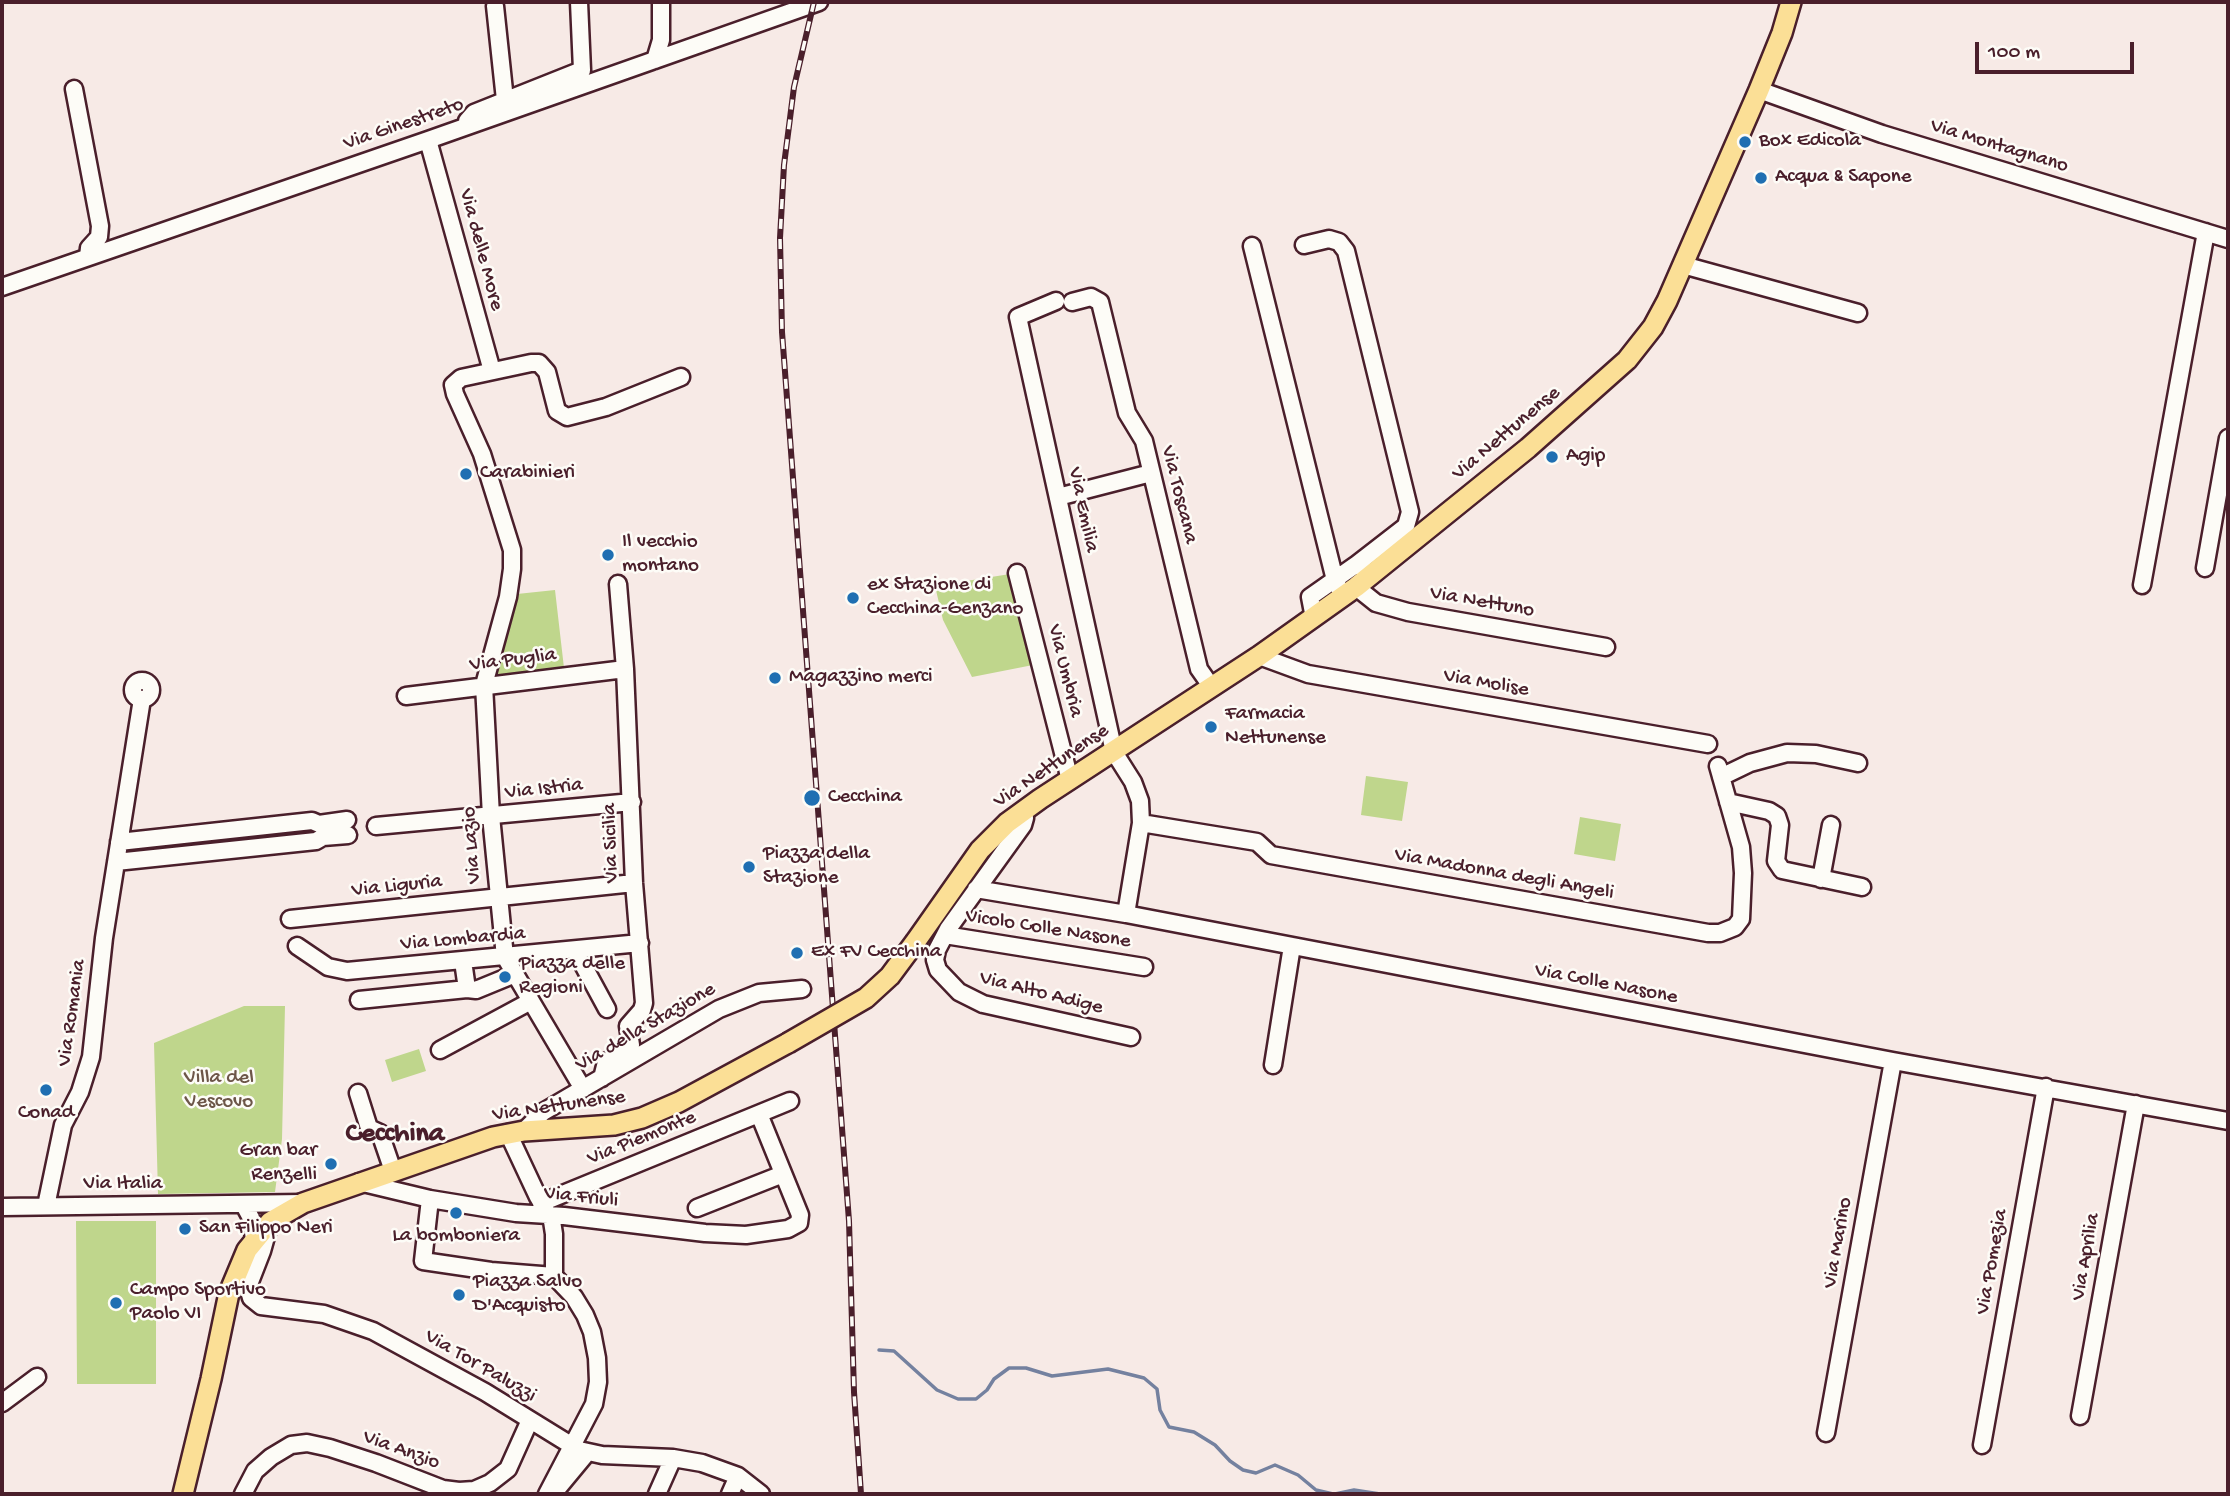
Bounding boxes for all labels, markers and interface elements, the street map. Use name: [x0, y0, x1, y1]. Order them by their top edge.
scale bar: [1978, 28, 2137, 72]
text: 100 m: [1988, 41, 2040, 66]
street label: Via Ginestreto: [341, 93, 467, 157]
street label: Via Montagnano: [1927, 114, 2071, 180]
place label: Box Edicola: [1759, 129, 1861, 155]
marker: Box Edicola: [1737, 134, 1753, 150]
place label: Acqua & Sapone: [1775, 165, 1912, 191]
marker: Acqua & Sapone: [1753, 170, 1769, 186]
street label: Via delle More: [452, 186, 508, 314]
street label: Via Nettunense: [1448, 381, 1566, 487]
street label: Via Toscana: [1154, 443, 1202, 547]
place label: Agip: [1566, 444, 1605, 470]
marker: Agip: [1544, 449, 1560, 465]
place label: Carabinieri: [480, 461, 575, 487]
street label: Via Emilia: [1061, 465, 1103, 555]
marker: Carabinieri: [458, 466, 474, 482]
place label: Il vecchio montano: [622, 530, 699, 580]
marker: Il vecchio montano: [600, 547, 616, 563]
place label: ex Stazione di Cecchina-Genzano: [867, 573, 1023, 623]
street label: Via Nettuno: [1428, 581, 1536, 625]
marker: ex Stazione di Cecchina-Genzano: [845, 590, 861, 606]
street label: Via Umbria: [1040, 622, 1088, 720]
street label: Via Puglia: [468, 643, 558, 679]
street label: Via Molise: [1441, 664, 1531, 704]
place label: Magazzino merci: [789, 665, 933, 691]
marker: Magazzino merci: [767, 670, 783, 686]
place label: Farmacia Nettunense: [1225, 702, 1326, 752]
street label: Via Nettunense: [990, 719, 1114, 815]
marker: Farmacia Nettunense: [1203, 719, 1219, 735]
street label: Via Istria: [504, 773, 584, 807]
place label: Cecchina: [828, 785, 902, 811]
marker: Cecchina: [802, 788, 822, 808]
street label: Via Sicilia: [598, 803, 626, 883]
street label: Via Lazio: [458, 806, 488, 884]
place label: Piazza della Stazione: [763, 842, 870, 892]
street label: Via Madonna degli Angeli: [1392, 843, 1616, 907]
marker: Piazza della Stazione: [741, 859, 757, 875]
street label: Via Liguria: [351, 870, 443, 904]
street label: Vicolo Colle Nasone: [964, 904, 1132, 956]
street label: Via Lombardia: [400, 922, 526, 958]
place label: Ex FV Cecchina: [811, 940, 941, 966]
marker: Ex FV Cecchina: [789, 945, 805, 961]
place label: Piazza delle Regioni: [519, 952, 625, 1002]
street label: Via Romania: [53, 958, 93, 1068]
street label: Via Colle Nasone: [1532, 959, 1680, 1011]
street label: Via Alto Adige: [977, 966, 1105, 1022]
marker: Piazza delle Regioni: [497, 969, 513, 985]
street label: Via della Stazione: [572, 978, 720, 1078]
park label: Villa del Vescovo: [184, 1066, 254, 1116]
marker: Conad: [38, 1082, 54, 1098]
street label: Via Nettunense: [491, 1085, 627, 1129]
place label: Conad: [18, 1101, 74, 1127]
street label: Via Piemonte: [584, 1106, 700, 1172]
district label: Cecchina: [346, 1119, 444, 1153]
place label: Gran bar Renzelli: [240, 1139, 317, 1189]
marker: Gran bar Renzelli: [323, 1156, 339, 1172]
street label: Via Italia: [84, 1172, 162, 1198]
street label: Via Friuli: [543, 1182, 619, 1214]
street label: Via Marino: [1819, 1196, 1859, 1290]
marker: La bomboniera: [448, 1205, 464, 1221]
street label: Via Pomezia: [1971, 1207, 2015, 1317]
street label: Via Aprilia: [2067, 1211, 2107, 1303]
place label: San Filippo Neri: [199, 1216, 333, 1242]
marker: San Filippo Neri: [177, 1221, 193, 1237]
place label: La bomboniera: [392, 1224, 520, 1250]
place label: Piazza Salvo D'Acquisto: [473, 1270, 582, 1320]
place label: Campo Sportivo Paolo VI: [130, 1278, 266, 1328]
marker: Piazza Salvo D'Acquisto: [451, 1287, 467, 1303]
marker: Campo Sportivo Paolo VI: [108, 1295, 124, 1311]
street label: Via Tor Paluzzi: [420, 1325, 540, 1409]
street label: Via Anzio: [359, 1425, 443, 1477]

